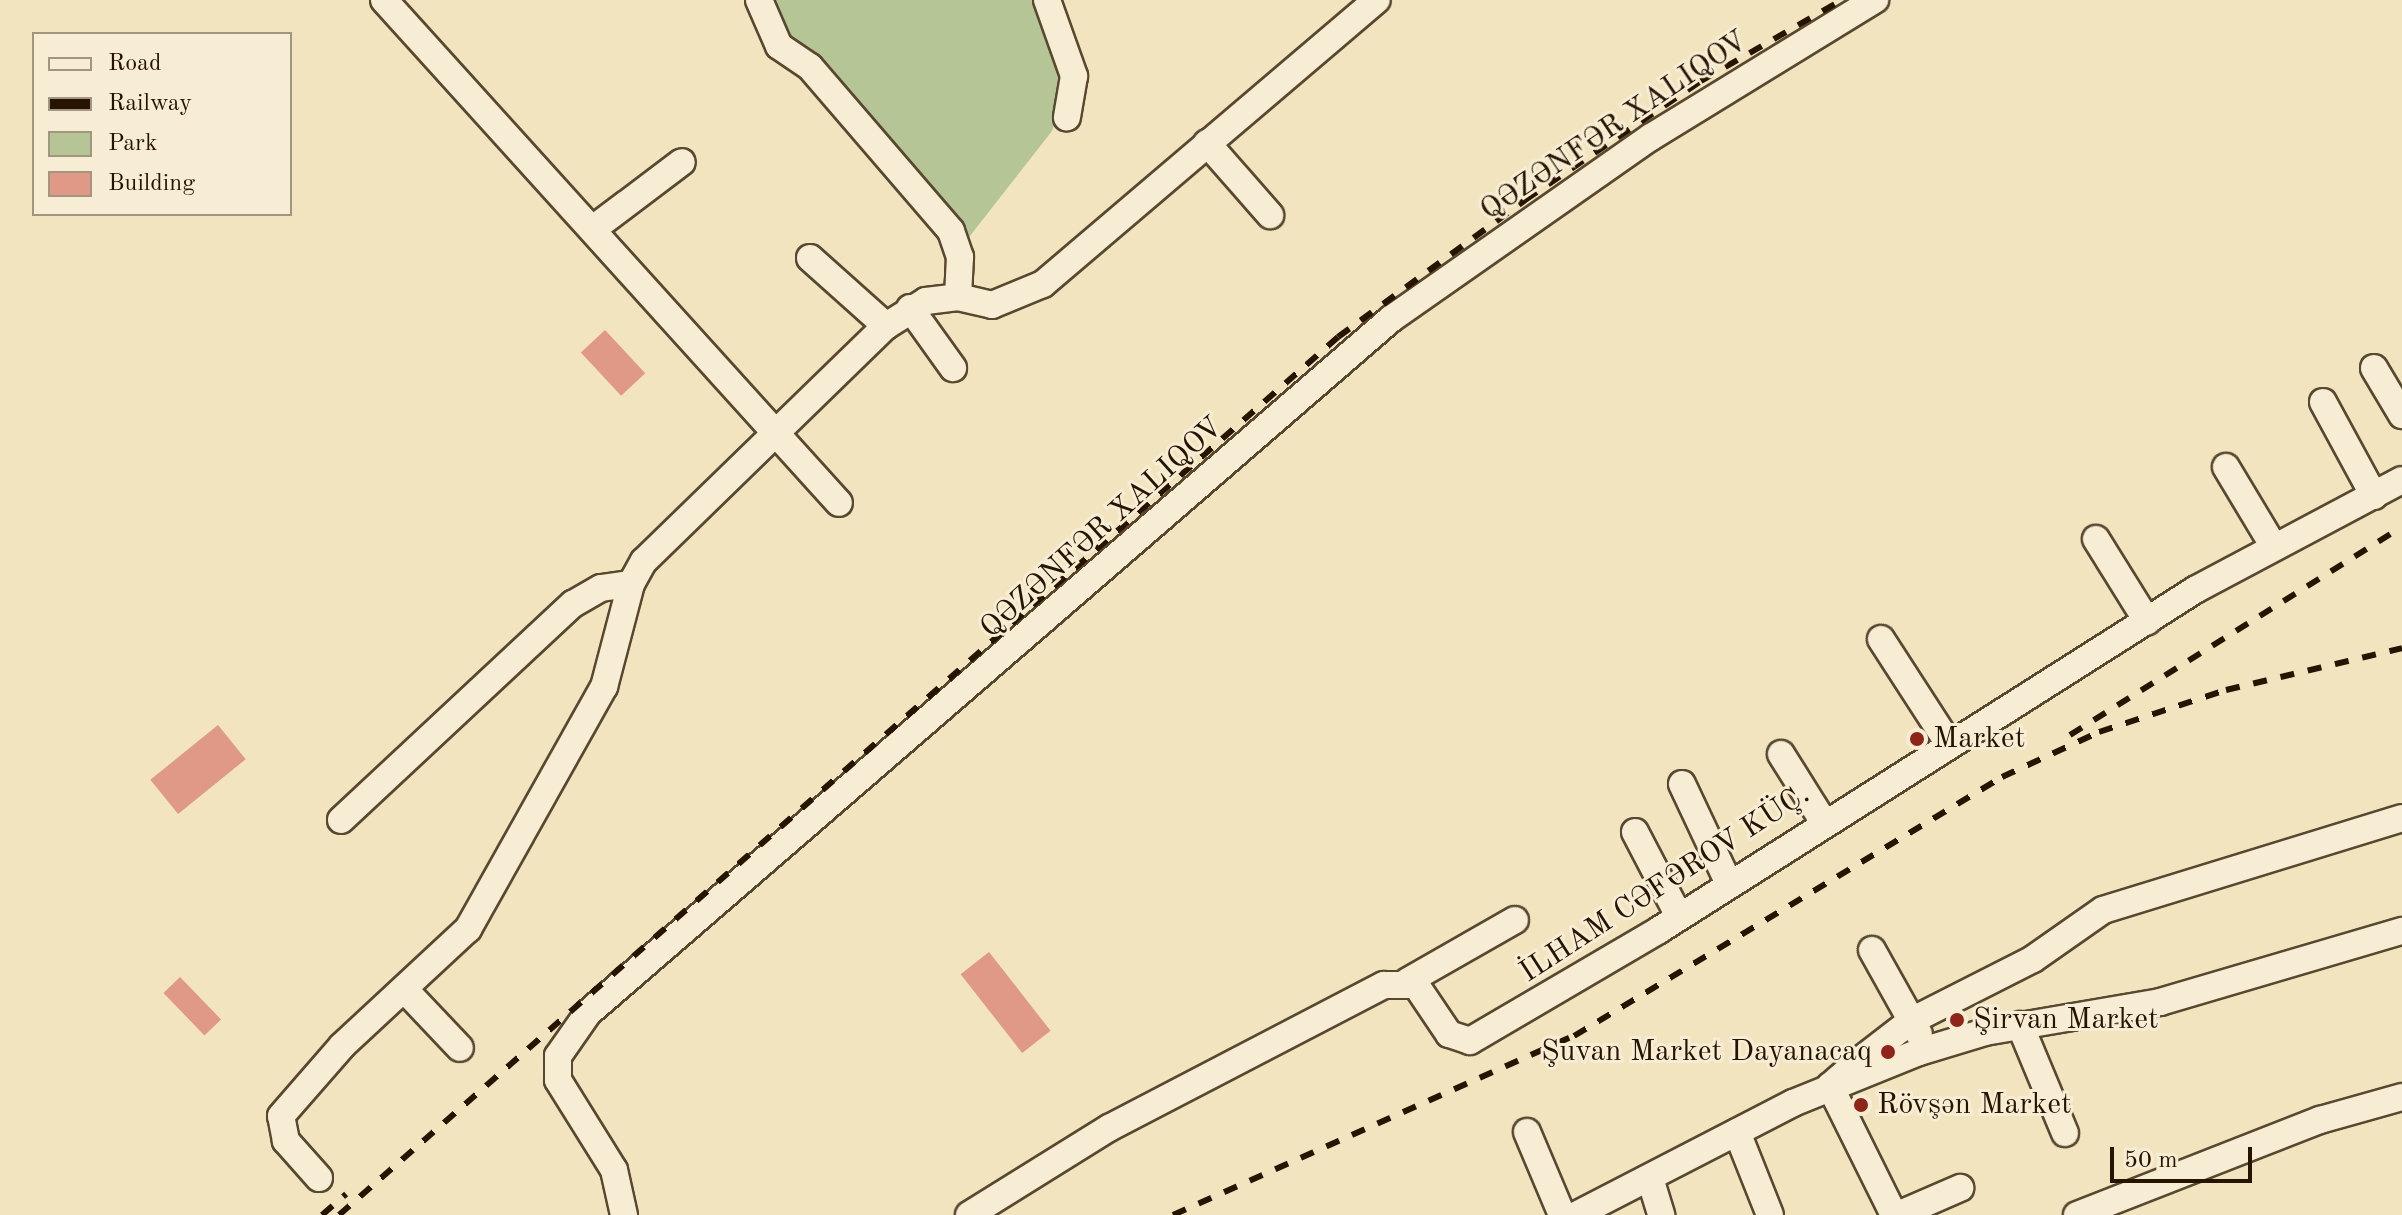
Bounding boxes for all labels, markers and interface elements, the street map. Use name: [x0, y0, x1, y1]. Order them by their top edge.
street label: QƏZƏNFƏR XALIQOV: [1474, 23, 1754, 229]
legend: [32, 32, 292, 216]
text: Road: [108, 52, 161, 76]
text: Railway: [108, 92, 192, 116]
text: Park: [108, 132, 157, 156]
text: Building: [108, 172, 195, 196]
street label: QƏZƏNFƏR XALIQOV: [973, 409, 1231, 647]
place label: Market: [1933, 721, 2025, 757]
marker: Market: [1908, 730, 1926, 748]
street label: İLHAM CƏFƏROV KÜÇ.: [1513, 777, 1817, 991]
place label: Şirvan Market: [1973, 1002, 2159, 1038]
marker: Şirvan Market: [1948, 1011, 1966, 1029]
place label: Şuvan Market Dayanacaq: [1541, 1034, 1872, 1070]
marker: Şuvan Market Dayanacaq: [1879, 1043, 1897, 1061]
place label: Rövşən Market: [1877, 1087, 2072, 1123]
marker: Rövşən Market: [1852, 1096, 1870, 1114]
scale bar: [2114, 1131, 2256, 1181]
text: 50 m: [2124, 1149, 2178, 1173]

